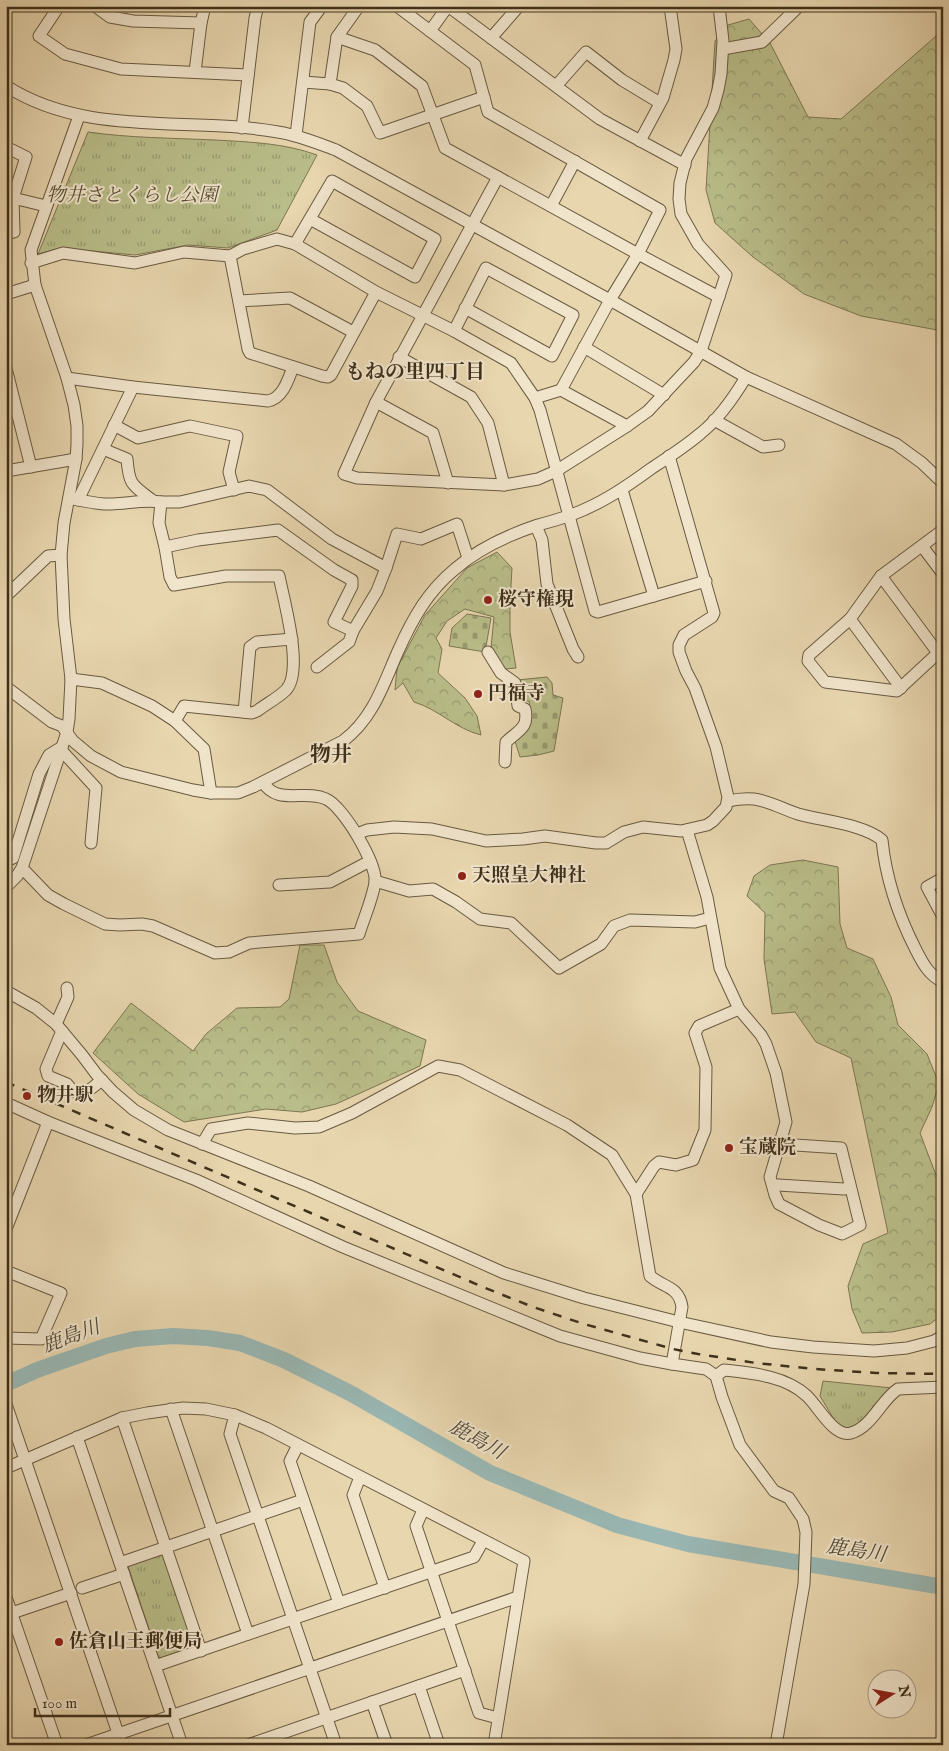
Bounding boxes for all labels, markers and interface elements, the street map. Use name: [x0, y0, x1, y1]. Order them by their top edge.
park label: 物井さとくらし公園: [46, 184, 220, 208]
district label: もねの里四丁目: [345, 360, 485, 385]
place label: 桜守権現: [498, 588, 574, 612]
marker: 桜守権現: [482, 594, 494, 606]
place label: 円福寺: [488, 682, 545, 706]
marker: 円福寺: [472, 688, 484, 700]
district label: 物井: [310, 742, 352, 769]
place label: 天照皇大神社: [472, 864, 586, 888]
marker: 天照皇大神社: [456, 870, 468, 882]
place label: 物井駅: [37, 1084, 94, 1108]
marker: 物井駅: [21, 1090, 33, 1102]
place label: 宝蔵院: [739, 1136, 796, 1160]
marker: 宝蔵院: [723, 1142, 735, 1154]
water label: 鹿島川: [39, 1314, 105, 1359]
water label: 鹿島川: [445, 1415, 511, 1466]
water label: 鹿島川: [824, 1534, 890, 1568]
place label: 佐倉山王郵便局: [69, 1630, 202, 1654]
marker: 佐倉山王郵便局: [53, 1636, 65, 1648]
north arrow: [866, 1668, 916, 1718]
text: N: [894, 1683, 914, 1699]
scale bar: [35, 1686, 170, 1718]
text: 100 m: [42, 1694, 78, 1713]

